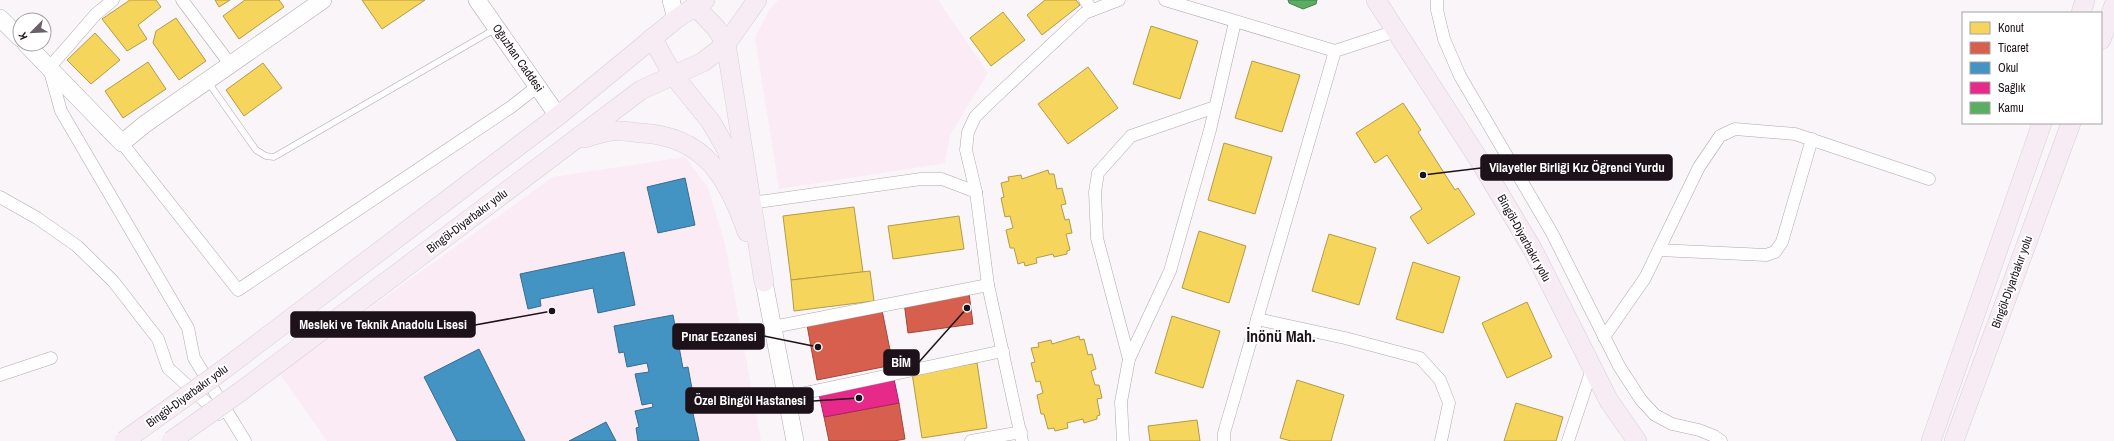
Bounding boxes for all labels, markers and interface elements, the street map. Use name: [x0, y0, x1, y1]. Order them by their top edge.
north arrow: [12, 12, 52, 52]
legend: [1962, 12, 2102, 124]
text: Konut: [1998, 20, 2024, 36]
street label: Oğuzhan Caddesi: [489, 21, 547, 95]
text: K: [15, 30, 31, 42]
text: Ticaret: [1998, 40, 2029, 56]
text: Okul: [1998, 60, 2018, 76]
text: Sağlık: [1998, 80, 2025, 96]
text: Kamu: [1998, 100, 2024, 116]
callout: Vilayetler Birliği Kız Öğrenci Yurdu: [1481, 155, 1672, 180]
text: Vilayetler Birliği Kız Öğrenci Yurdu: [1489, 159, 1665, 176]
street label: Bingöl-Diyarbakır yolu: [423, 185, 511, 257]
street label: Bingöl-Diyarbakır yolu: [1493, 192, 1555, 284]
street label: Bingöl-Diyarbakır yolu: [1988, 234, 2036, 330]
callout: Mesleki ve Teknik Anadolu Lisesi: [291, 312, 475, 337]
text: Mesleki ve Teknik Anadolu Lisesi: [299, 316, 467, 333]
callout: Pınar Eczanesi: [673, 324, 764, 349]
district label: İnönü Mah.: [1246, 325, 1316, 347]
text: Pınar Eczanesi: [681, 328, 757, 345]
callout: BİM: [884, 350, 919, 375]
text: BİM: [891, 354, 911, 371]
street label: Bingöl-Diyarbakır yolu: [143, 361, 231, 431]
callout: Özel Bingöl Hastanesi: [686, 388, 813, 413]
text: Özel Bingöl Hastanesi: [694, 392, 806, 409]

